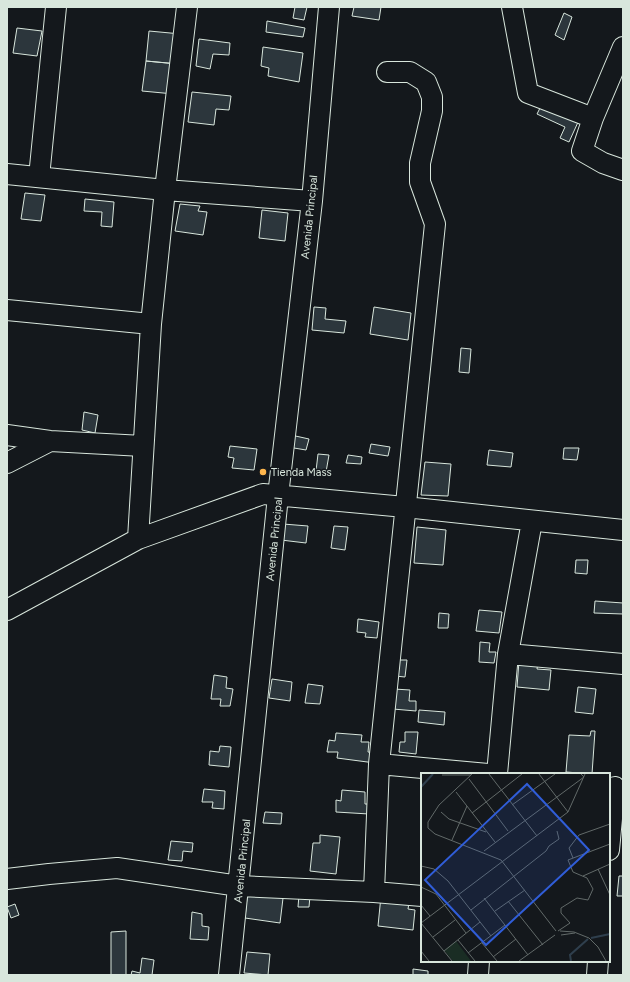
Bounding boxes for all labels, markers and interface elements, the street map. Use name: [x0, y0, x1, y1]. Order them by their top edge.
street label: Avenida Principal: [299, 175, 320, 260]
place label: Tienda Mass: [271, 466, 332, 479]
marker: Tienda Mass: [258, 467, 268, 477]
street label: Avenida Principal: [264, 497, 285, 582]
inset map: [421, 773, 610, 962]
street label: Avenida Principal: [232, 819, 253, 904]

